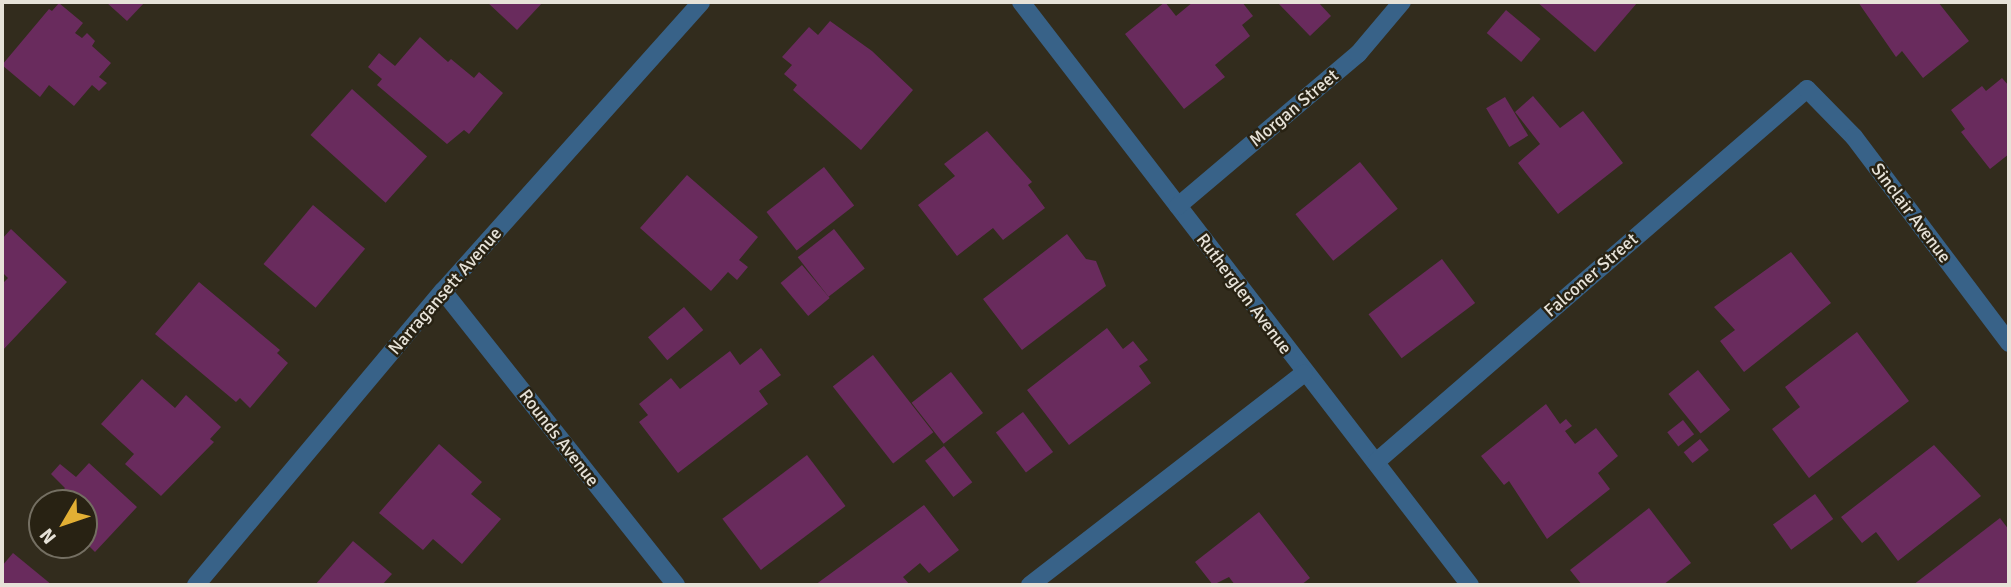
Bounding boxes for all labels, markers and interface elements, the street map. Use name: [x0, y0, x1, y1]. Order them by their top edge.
street label: Morgan Street: [1245, 64, 1343, 152]
street label: Sinclair Avenue: [1866, 159, 1956, 267]
street label: Narragansett Avenue: [384, 223, 506, 359]
street label: Falconer Street: [1540, 228, 1642, 322]
street label: Rutherglen Avenue: [1192, 229, 1296, 359]
street label: Rounds Avenue: [514, 385, 604, 491]
north arrow: [28, 489, 98, 559]
text: N: [35, 523, 62, 549]

